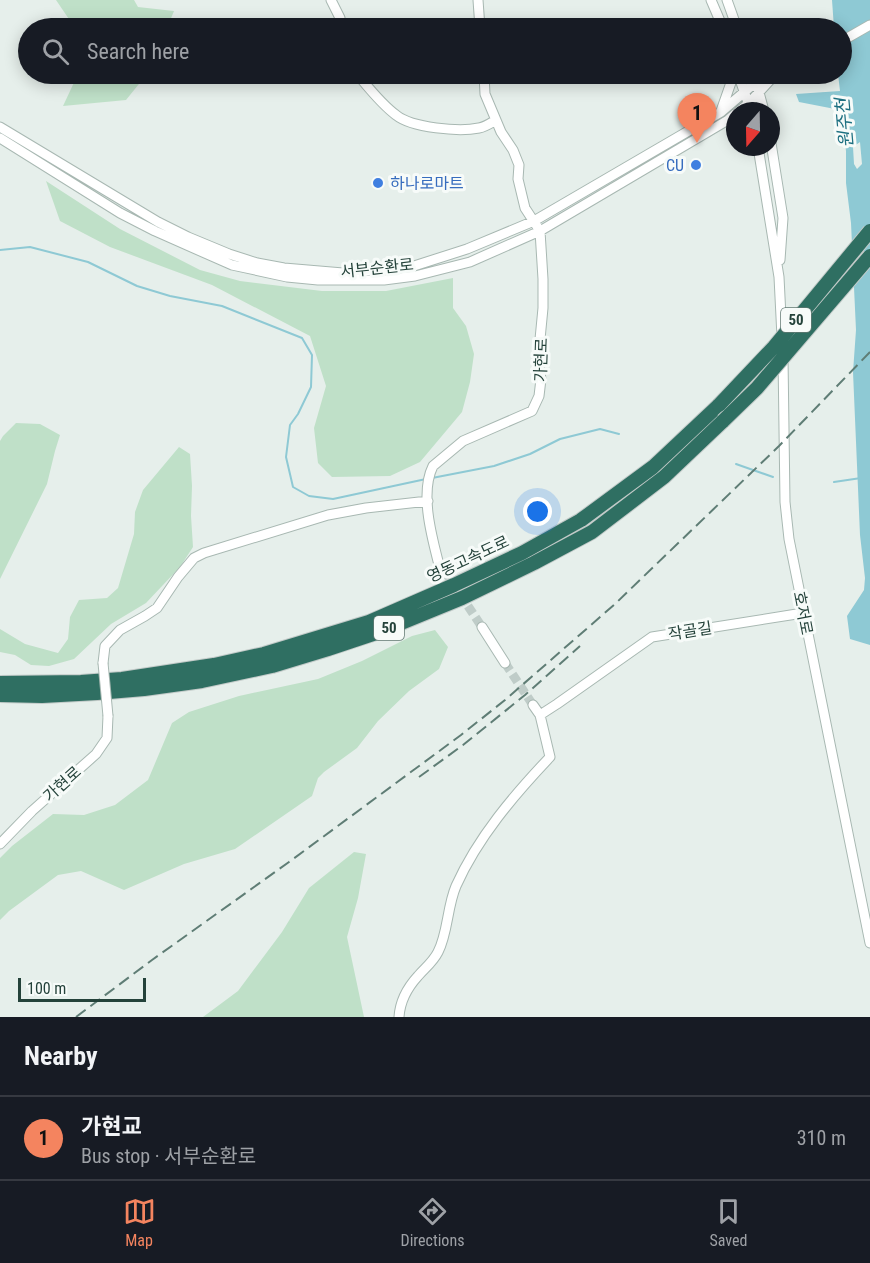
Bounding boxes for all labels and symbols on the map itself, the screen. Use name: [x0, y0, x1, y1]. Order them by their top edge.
pin: 1: [678, 94, 716, 143]
water label: 원주천: [831, 95, 857, 149]
north arrow: [726, 102, 780, 156]
place label: CU: [666, 156, 684, 175]
marker: CU: [689, 158, 703, 172]
place label: 하나로마트: [390, 174, 464, 193]
marker: 하나로마트: [371, 176, 385, 190]
street label: 서부순환로: [339, 255, 415, 281]
road number: 50: [781, 308, 811, 332]
street label: 가현로: [531, 337, 551, 382]
your location: [523, 497, 552, 526]
street label: 영동고속도로: [424, 532, 512, 586]
street label: 호저로: [789, 590, 817, 637]
road number: 50: [374, 616, 404, 640]
street label: 작골길: [667, 618, 713, 644]
street label: 가현로: [39, 762, 85, 806]
scale bar: [18, 975, 146, 1002]

